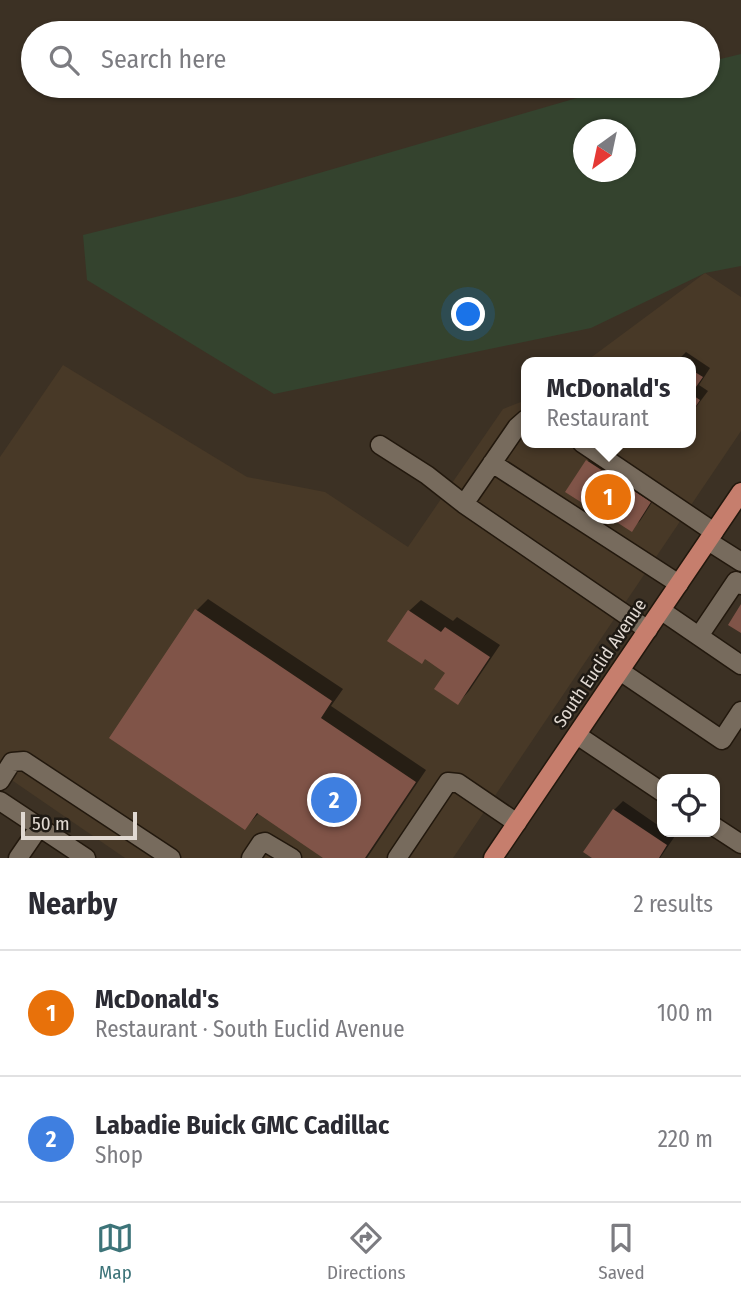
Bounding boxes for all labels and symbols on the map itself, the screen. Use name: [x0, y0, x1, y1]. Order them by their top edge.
north arrow: [573, 119, 636, 182]
your location: [451, 297, 485, 331]
pin: 1: [585, 471, 631, 523]
street label: South Euclid Avenue: [549, 595, 651, 731]
pin: 2: [311, 774, 357, 826]
scale bar: [21, 809, 136, 841]

